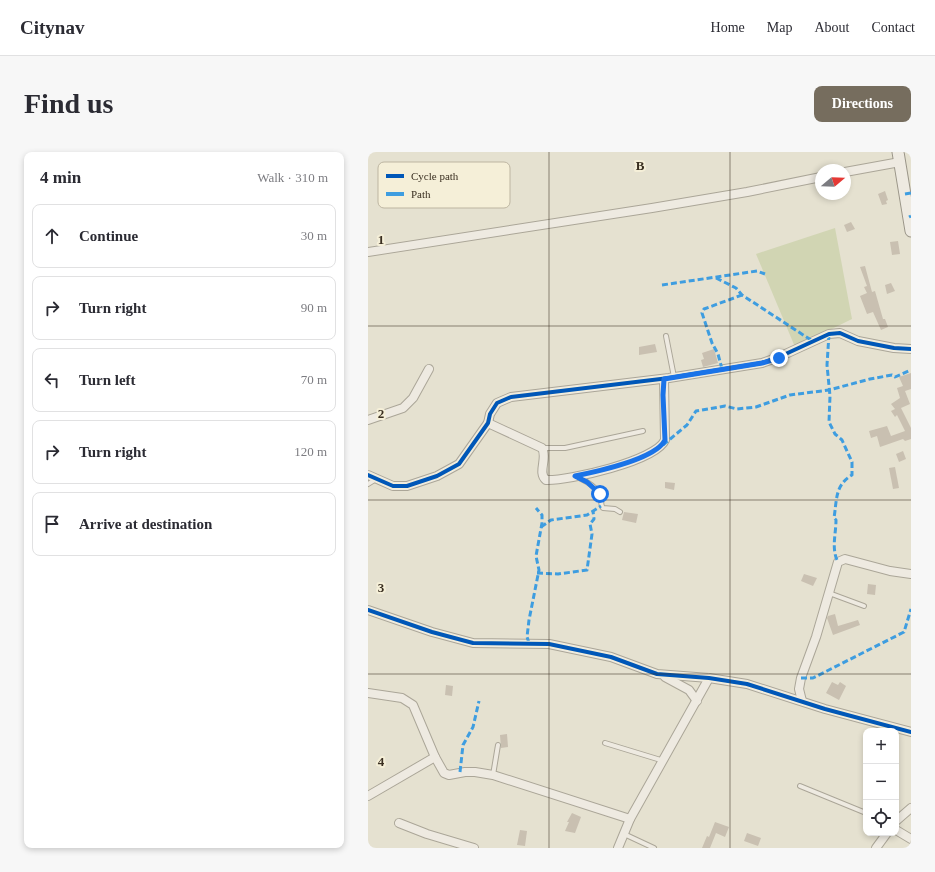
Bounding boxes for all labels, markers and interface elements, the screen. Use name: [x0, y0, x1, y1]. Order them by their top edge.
text: Citynav: [20, 17, 84, 38]
text: Home: [711, 20, 745, 35]
text: Map: [767, 20, 792, 35]
text: About: [814, 20, 849, 35]
text: Contact: [871, 20, 915, 35]
button: Directions: [814, 86, 911, 122]
text: Find us: [24, 88, 114, 119]
text: B: [636, 158, 645, 173]
legend: [378, 162, 510, 208]
north arrow: [815, 164, 851, 200]
text: 4 min: [40, 168, 81, 187]
text: Walk · 310 m: [257, 170, 328, 185]
text: Cycle path: [411, 170, 459, 182]
text: Path: [411, 188, 431, 200]
icon: ahead: [41, 225, 63, 247]
text: Continue: [79, 228, 138, 244]
text: 30 m: [301, 228, 327, 243]
text: 1: [378, 232, 384, 247]
icon: right: [41, 297, 63, 319]
text: Turn right: [79, 300, 146, 316]
text: 90 m: [301, 300, 327, 315]
route end: [770, 349, 788, 367]
icon: left: [41, 369, 63, 391]
text: Turn left: [79, 372, 136, 388]
text: 70 m: [301, 372, 327, 387]
text: 2: [378, 406, 384, 421]
icon: right: [41, 441, 63, 463]
text: Turn right: [79, 444, 146, 460]
text: 120 m: [294, 444, 327, 459]
route start: [591, 485, 609, 503]
icon: arrive: [41, 513, 63, 535]
text: Arrive at destination: [79, 516, 212, 532]
text: 3: [378, 580, 385, 595]
map controls: [863, 728, 899, 836]
button: +: [863, 728, 899, 764]
text: 4: [378, 754, 385, 769]
button: −: [863, 764, 899, 800]
button: locate: [863, 800, 899, 836]

